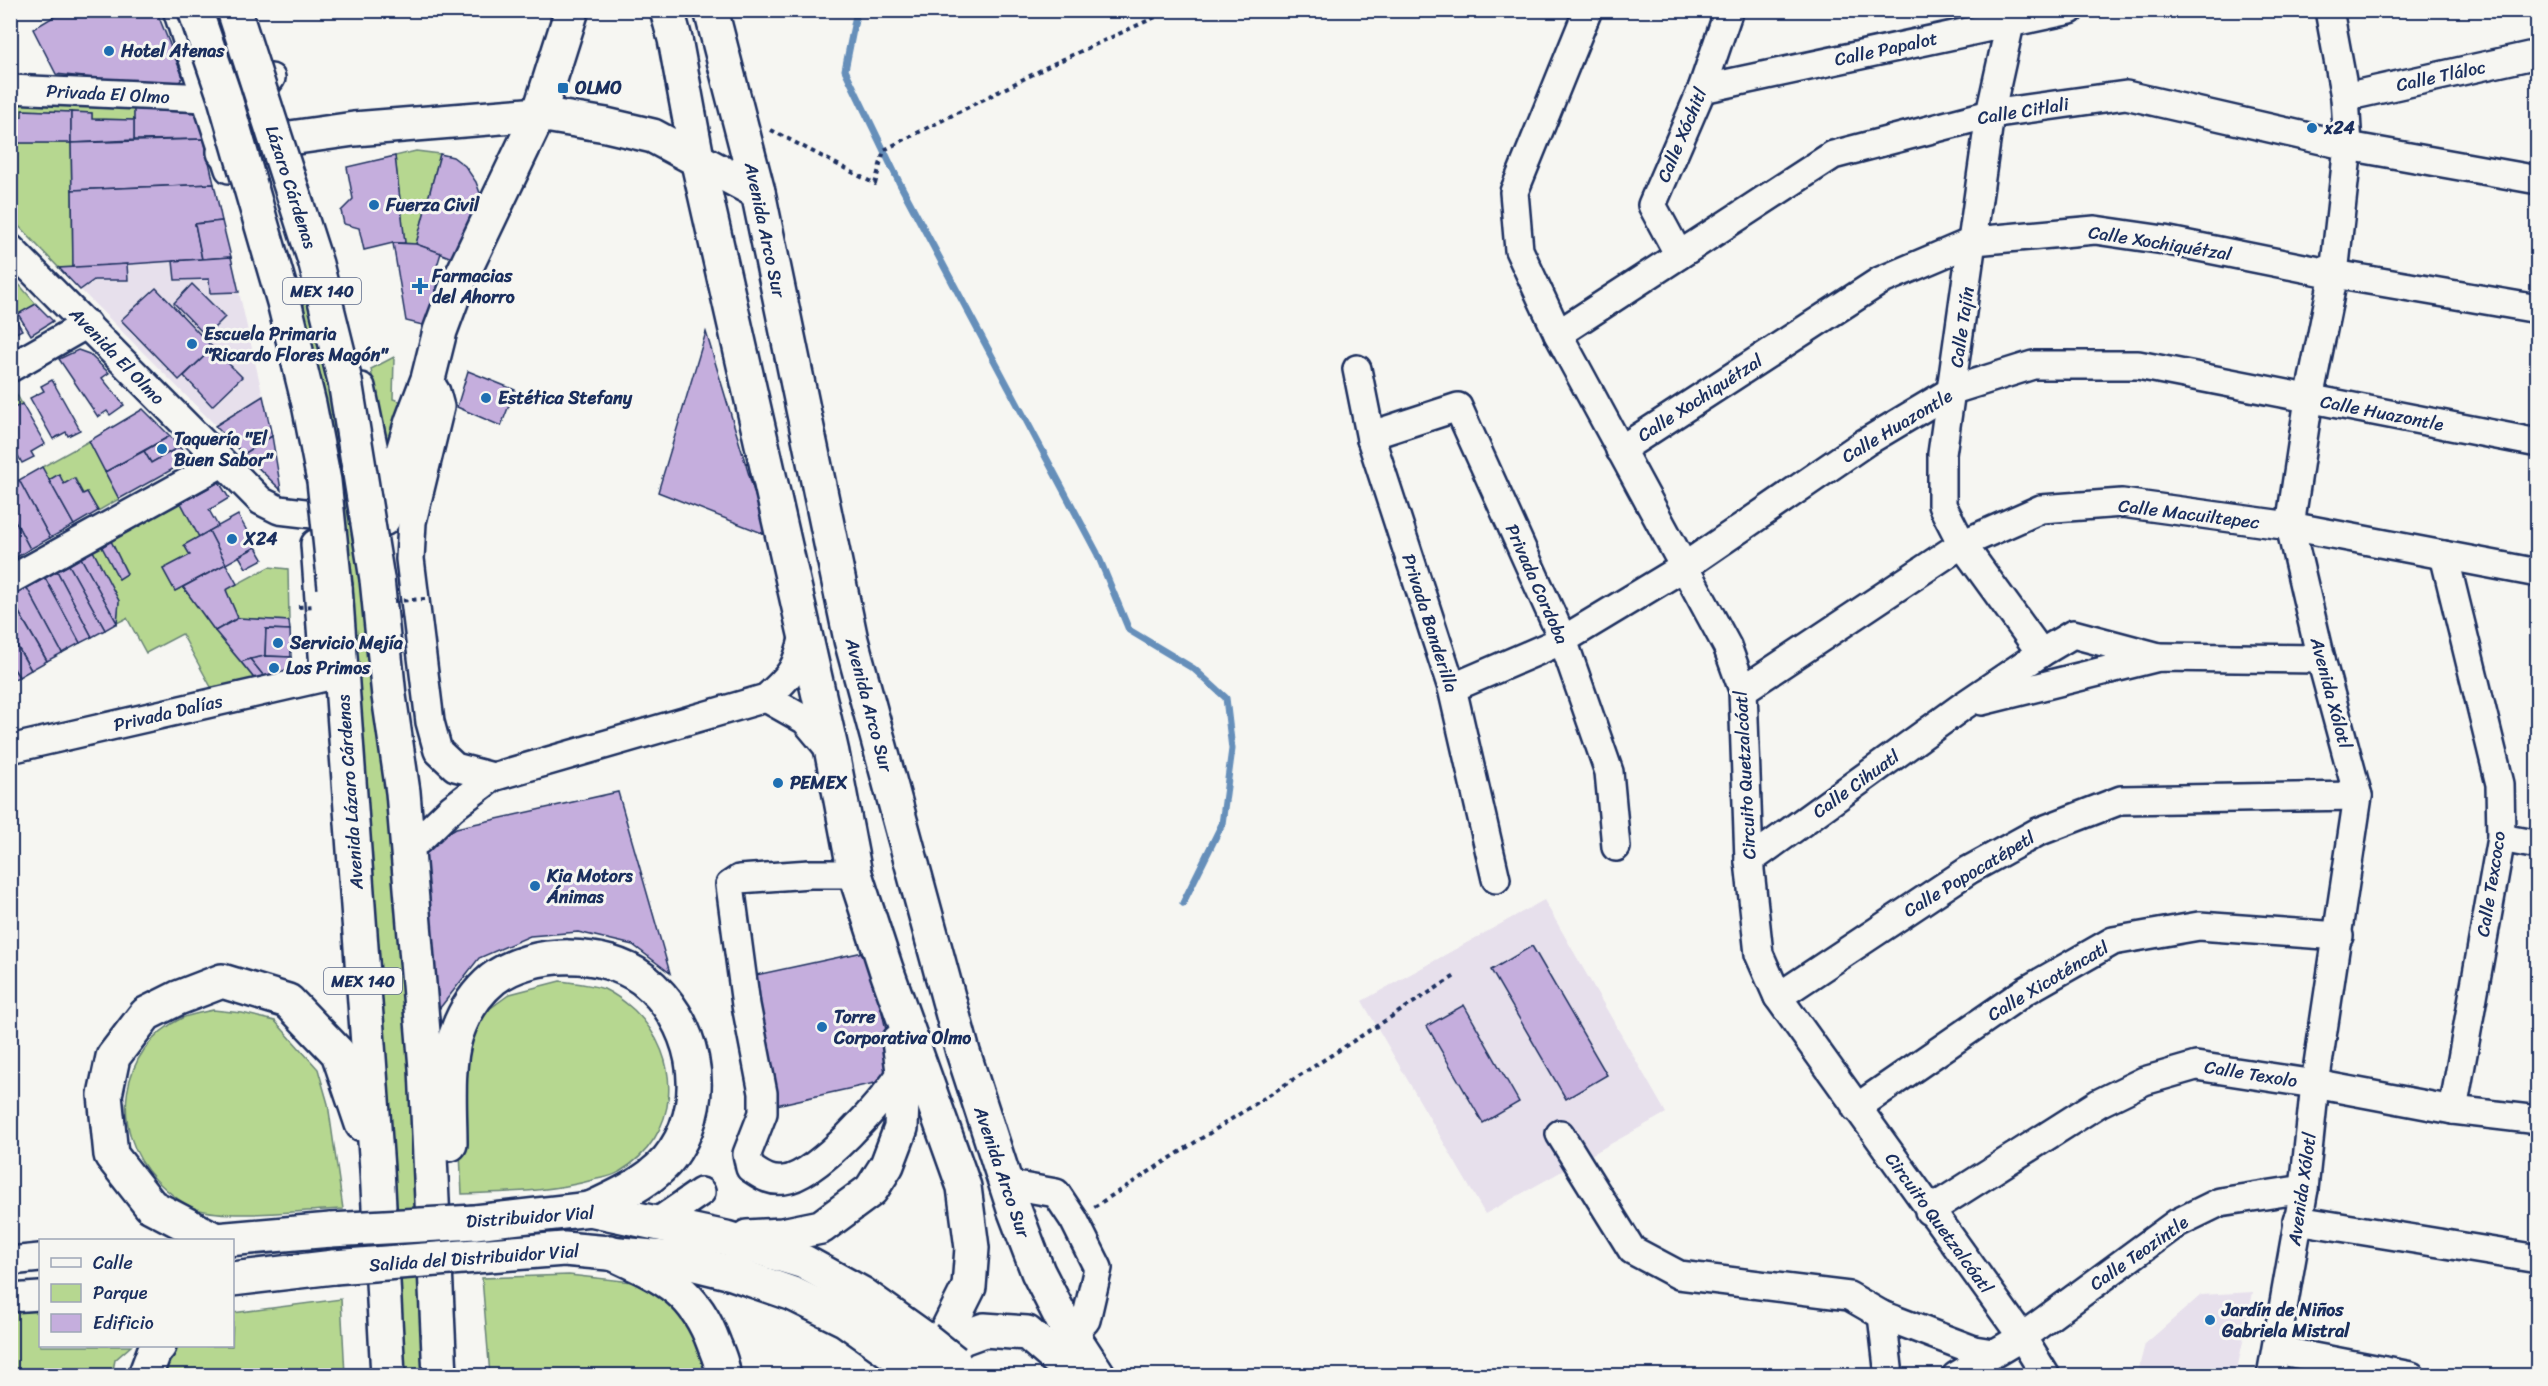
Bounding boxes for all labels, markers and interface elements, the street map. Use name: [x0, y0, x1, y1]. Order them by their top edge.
street label: Calle Papalot: [1831, 22, 1941, 76]
place label: Hotel Atenas: [120, 35, 225, 67]
marker: Hotel Atenas: [102, 44, 116, 58]
street label: Calle Tláloc: [2393, 51, 2489, 101]
place label: OLMO: [575, 72, 622, 104]
street label: Privada El Olmo: [46, 75, 170, 113]
marker: OLMO: [556, 81, 570, 95]
street label: Calle Xóchitl: [1648, 82, 1717, 187]
street label: Calle Citlali: [1975, 88, 2072, 134]
place label: x24: [2323, 112, 2356, 144]
street label: Lázaro Cárdenas: [256, 121, 326, 253]
marker: x24: [2305, 121, 2319, 135]
street label: Avenida Arco Sur: [735, 158, 795, 302]
place label: Fuerza Civil: [385, 189, 480, 221]
marker: Fuerza Civil: [367, 198, 381, 212]
street label: Calle Xochiquétzal: [2086, 216, 2235, 270]
place label: Farmacias del Ahorro: [431, 260, 515, 313]
road number: MEX 140: [283, 278, 361, 304]
marker: Farmacias del Ahorro: [413, 279, 427, 293]
street label: Calle Tajín: [1940, 284, 1984, 370]
street label: Avenida El Olmo: [61, 299, 173, 413]
place label: Escuela Primaria "Ricardo Flores Magón": [204, 318, 389, 371]
marker: Escuela Primaria "Ricardo Flores Magón": [185, 337, 199, 351]
street label: Calle Xochiquétzal: [1631, 345, 1770, 451]
street label: Calle Huazontle: [1835, 380, 1959, 472]
place label: Estética Stefany: [498, 382, 633, 414]
street label: Calle Huazontle: [2318, 385, 2447, 441]
marker: Estética Stefany: [479, 391, 493, 405]
place label: Taquería "El Buen Sabor": [174, 423, 274, 476]
marker: Taquería "El Buen Sabor": [155, 442, 169, 456]
street label: Calle Macuiltepec: [2117, 489, 2261, 539]
street label: Privada Cordoba: [1496, 519, 1578, 649]
place label: X24: [243, 523, 278, 555]
marker: X24: [225, 532, 239, 546]
street label: Privada Banderilla: [1392, 549, 1468, 697]
place label: Servicio Mejía: [289, 627, 404, 659]
street label: Avenida Arco Sur: [835, 633, 903, 777]
street label: Avenida Xólotl: [2301, 633, 2361, 753]
marker: Servicio Mejía: [271, 636, 285, 650]
place label: Los Primos: [286, 652, 371, 684]
marker: Los Primos: [267, 661, 281, 675]
street label: Privada Dalías: [110, 685, 226, 741]
street label: Circuito Quetzalcóatl: [1725, 689, 1765, 860]
street label: Avenida Lázaro Cárdenas: [327, 693, 373, 892]
street label: Calle Cihuatl: [1805, 741, 1907, 827]
place label: PEMEX: [790, 767, 847, 799]
marker: PEMEX: [771, 776, 785, 790]
street label: Calle Popocatépetl: [1897, 821, 2042, 926]
street label: Calle Texcoco: [2467, 829, 2515, 939]
place label: Kia Motors Ánimas: [546, 860, 633, 913]
marker: Kia Motors Ánimas: [528, 879, 542, 893]
street label: Calle Xicoténcatl: [1981, 931, 2116, 1030]
road number: MEX 140: [324, 968, 402, 994]
place label: Torre Corporativa Olmo: [833, 1001, 971, 1054]
marker: Torre Corporativa Olmo: [815, 1020, 829, 1034]
street label: Calle Texolo: [2202, 1051, 2300, 1097]
street label: Avenida Arco Sur: [964, 1101, 1040, 1244]
street label: Avenida Xólotl: [2278, 1129, 2326, 1249]
street label: Circuito Quetzalcóatl: [1876, 1145, 2002, 1301]
street label: Distribuidor Vial: [465, 1197, 596, 1237]
street label: Calle Teozintle: [2083, 1207, 2196, 1299]
street label: Salida del Distribuidor Vial: [368, 1235, 581, 1281]
legend: [39, 1239, 234, 1347]
text: Calle: [93, 1247, 133, 1279]
text: Parque: [93, 1277, 148, 1309]
place label: Jardín de Niños Gabriela Mistral: [2221, 1294, 2350, 1347]
text: Edificio: [93, 1307, 154, 1339]
marker: Jardín de Niños Gabriela Mistral: [2203, 1313, 2217, 1327]

